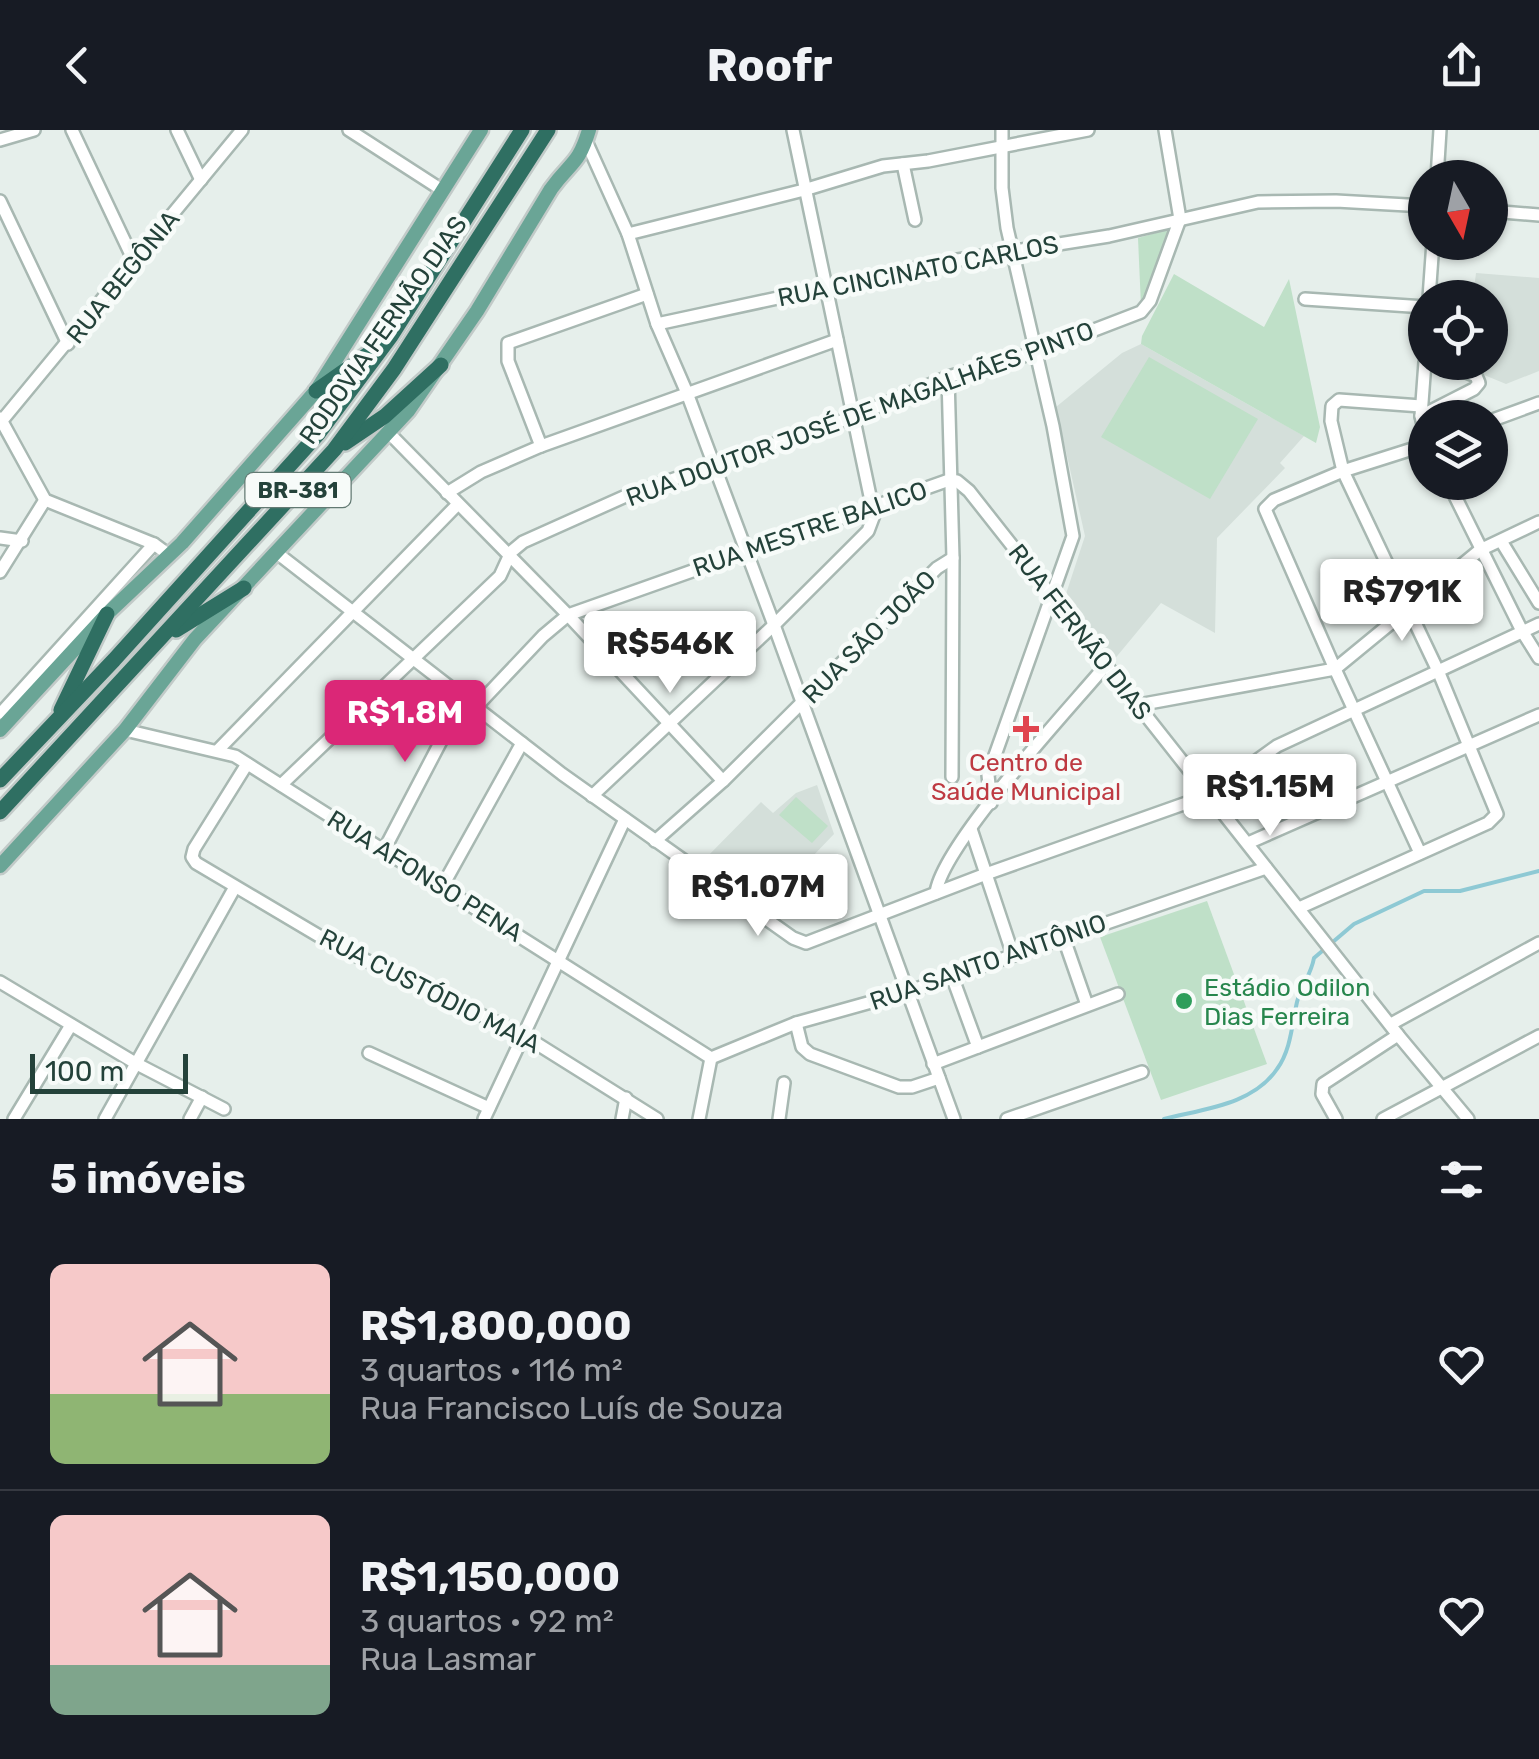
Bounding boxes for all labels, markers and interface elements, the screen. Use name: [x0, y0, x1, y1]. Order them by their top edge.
icon: back: [50, 38, 105, 93]
icon: share: [1434, 38, 1489, 93]
text: Roofr: [707, 39, 832, 92]
north arrow: [1408, 160, 1508, 260]
map controls: [1408, 160, 1508, 500]
street label: RUA BEGÔNIA: [61, 205, 186, 349]
street label: RODOVIA FERNÃO DIAS: [293, 211, 473, 449]
street label: RUA CINCINATO CARLOS: [775, 230, 1061, 312]
button: locate: [1408, 280, 1508, 380]
street label: RUA DOUTOR JOSÉ DE MAGALHÃES PINTO: [622, 316, 1098, 512]
button: layers: [1408, 400, 1508, 500]
road number: BR-381: [246, 473, 350, 507]
street label: RUA MESTRE BALICO: [689, 475, 931, 583]
street label: RUA FERNÃO DIAS: [1002, 538, 1158, 726]
pin: R$791K: [1321, 559, 1483, 644]
street label: RUA SÃO JOÃO: [796, 564, 942, 710]
text: R$791K: [1342, 572, 1462, 610]
pin: R$546K: [589, 611, 751, 696]
text: R$546K: [606, 624, 734, 662]
pin: R$1.8M: [324, 680, 486, 765]
text: R$1.8M: [347, 693, 463, 731]
marker: Centro de Saúde Municipal: [1013, 716, 1039, 742]
place label: Centro de Saúde Municipal: [931, 748, 1121, 806]
pin: R$1.15M: [1178, 754, 1362, 839]
text: R$1.15M: [1205, 767, 1335, 805]
street label: RUA AFONSO PENA: [322, 804, 528, 948]
pin: R$1.07M: [666, 854, 850, 939]
text: R$1.07M: [691, 867, 825, 905]
street label: RUA SANTO ANTÔNIO: [866, 908, 1110, 1016]
street label: RUA CUSTÓDIO MAIA: [315, 923, 545, 1059]
place label: Estádio Odilon Dias Ferreira: [1204, 973, 1370, 1031]
marker: Estádio Odilon Dias Ferreira: [1173, 990, 1195, 1012]
scale bar: [30, 1049, 188, 1094]
text: 100 m: [45, 1055, 124, 1088]
icon: filters: [1434, 1152, 1489, 1207]
text: 5 imóveis: [50, 1154, 246, 1204]
text: R$1,800,000: [360, 1301, 632, 1351]
icon: home: [130, 1304, 250, 1424]
icon: heart: [1434, 1337, 1489, 1392]
text: 3 quartos · 116 m²: [360, 1351, 623, 1389]
text: Rua Francisco Luís de Souza: [360, 1389, 783, 1427]
text: R$1,150,000: [360, 1552, 620, 1602]
icon: home: [130, 1555, 250, 1675]
icon: heart: [1434, 1588, 1489, 1643]
text: 3 quartos · 92 m²: [360, 1602, 614, 1640]
text: Rua Lasmar: [360, 1640, 536, 1678]

